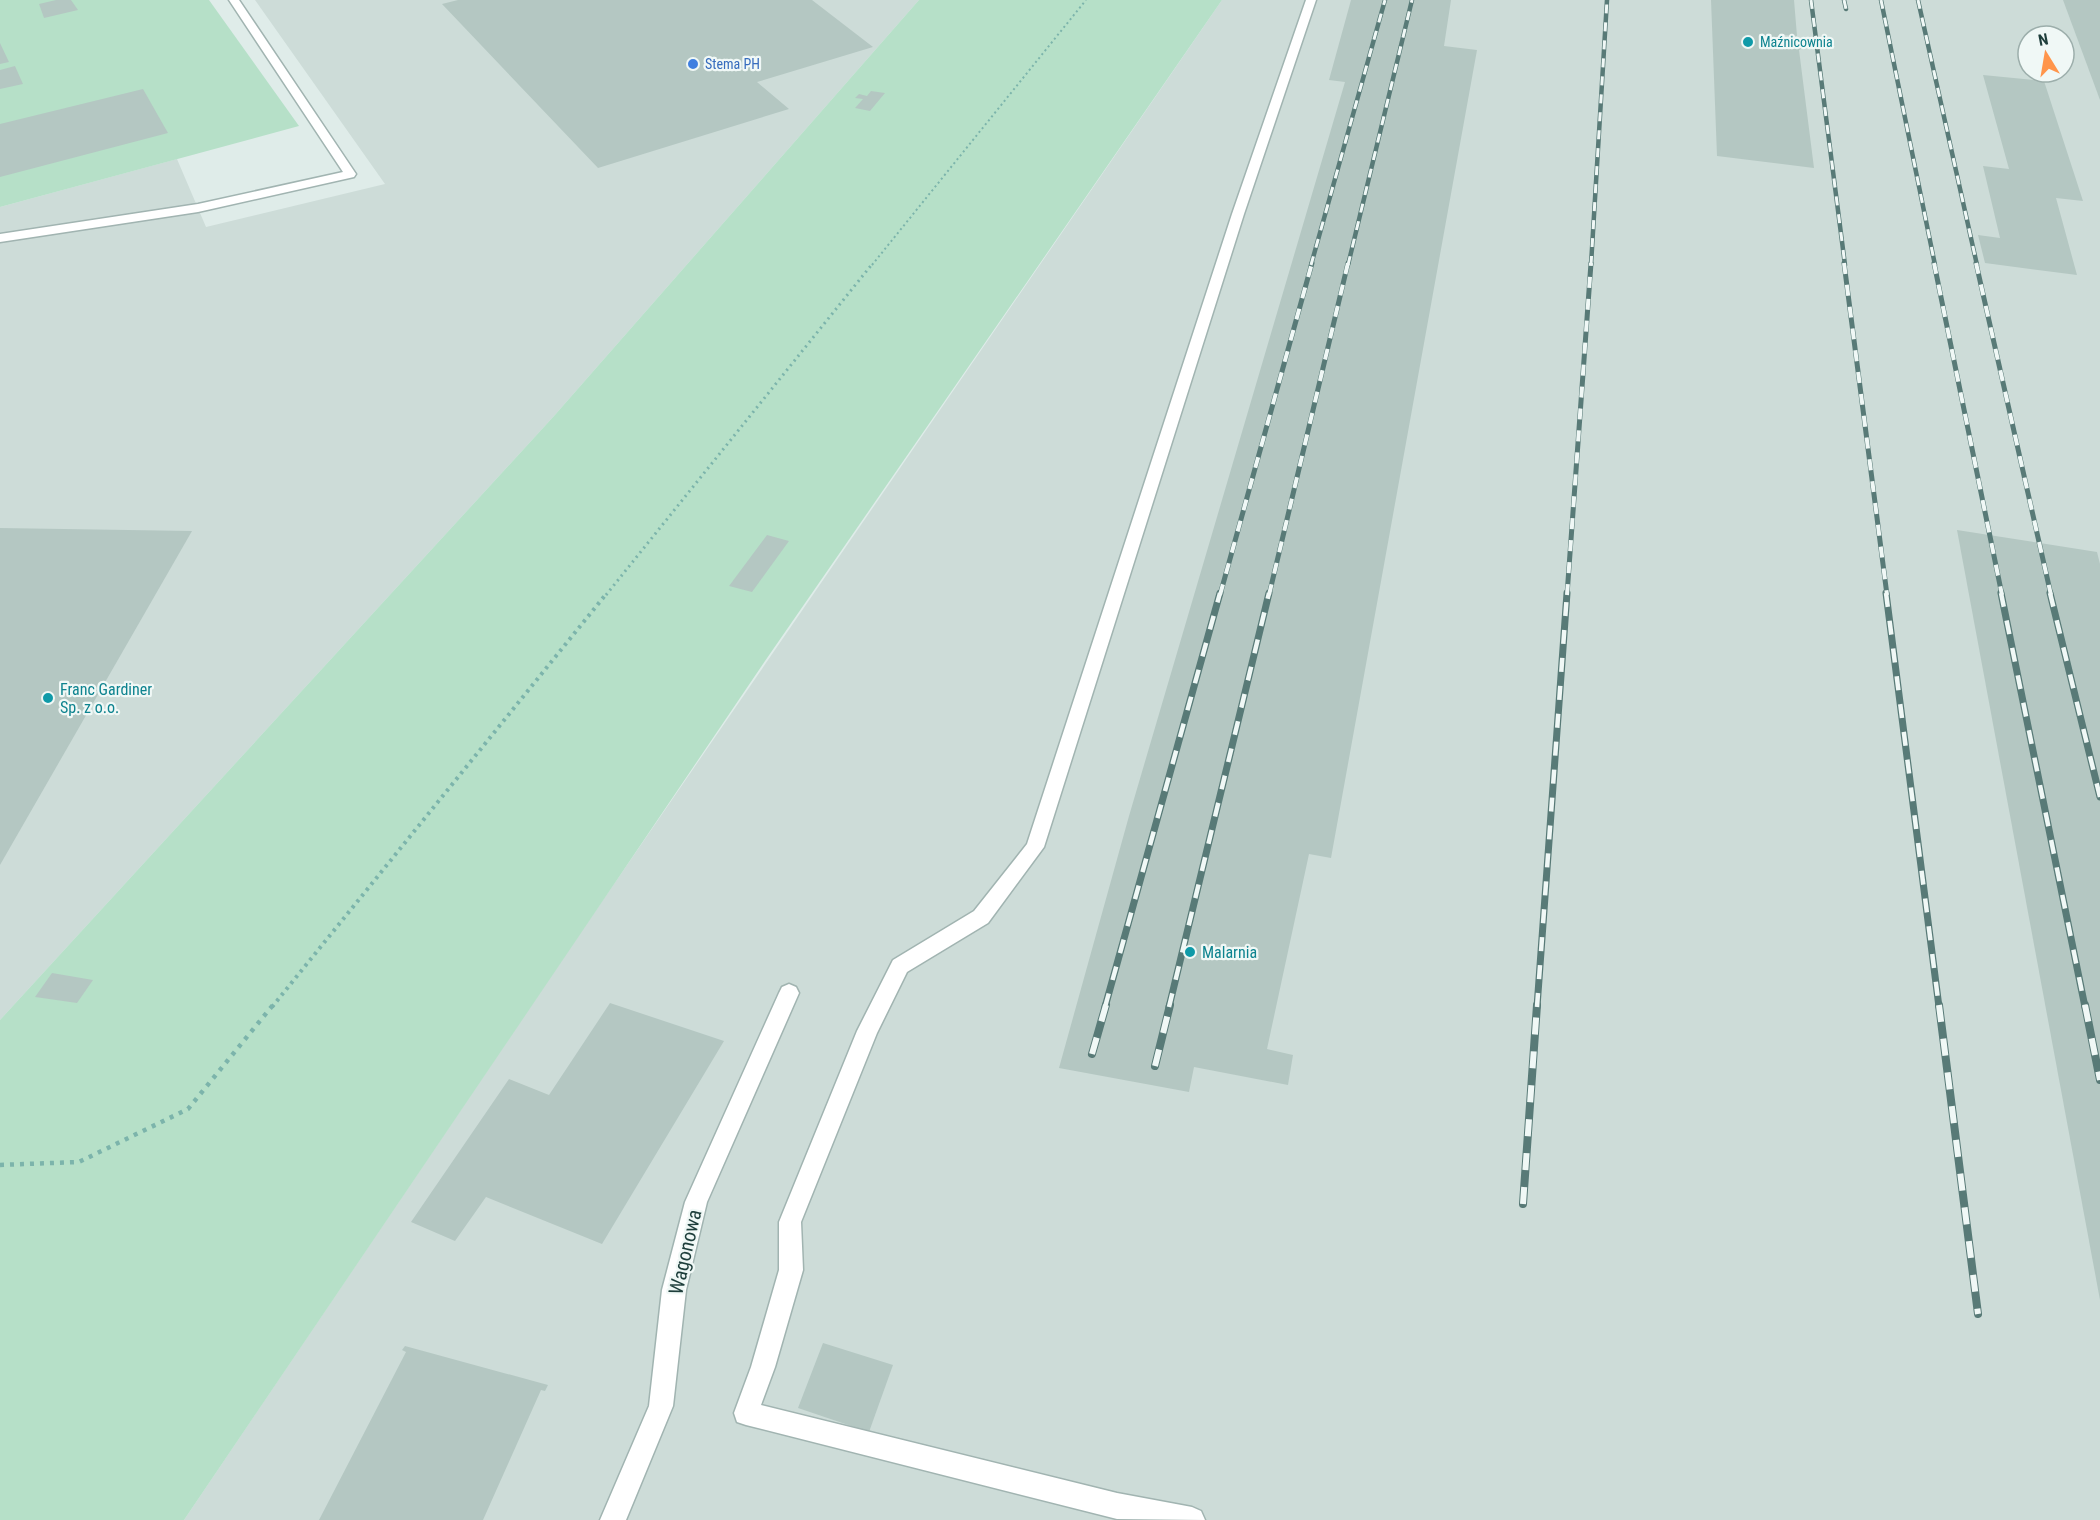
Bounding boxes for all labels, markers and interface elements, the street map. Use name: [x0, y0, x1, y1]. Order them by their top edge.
north arrow: [2016, 24, 2076, 84]
text: N: [2037, 30, 2050, 50]
place label: Maźnicownia: [1760, 34, 1833, 50]
marker: Maźnicownia: [1741, 35, 1755, 49]
place label: Stema PH: [705, 56, 760, 72]
marker: Stema PH: [686, 57, 700, 71]
place label: Franc Gardiner Sp. z o.o.: [60, 680, 152, 717]
marker: Franc Gardiner Sp. z o.o.: [41, 691, 55, 705]
place label: Malarnia: [1202, 943, 1257, 962]
marker: Malarnia: [1183, 945, 1197, 959]
street label: Wagonowa: [664, 1207, 706, 1297]

